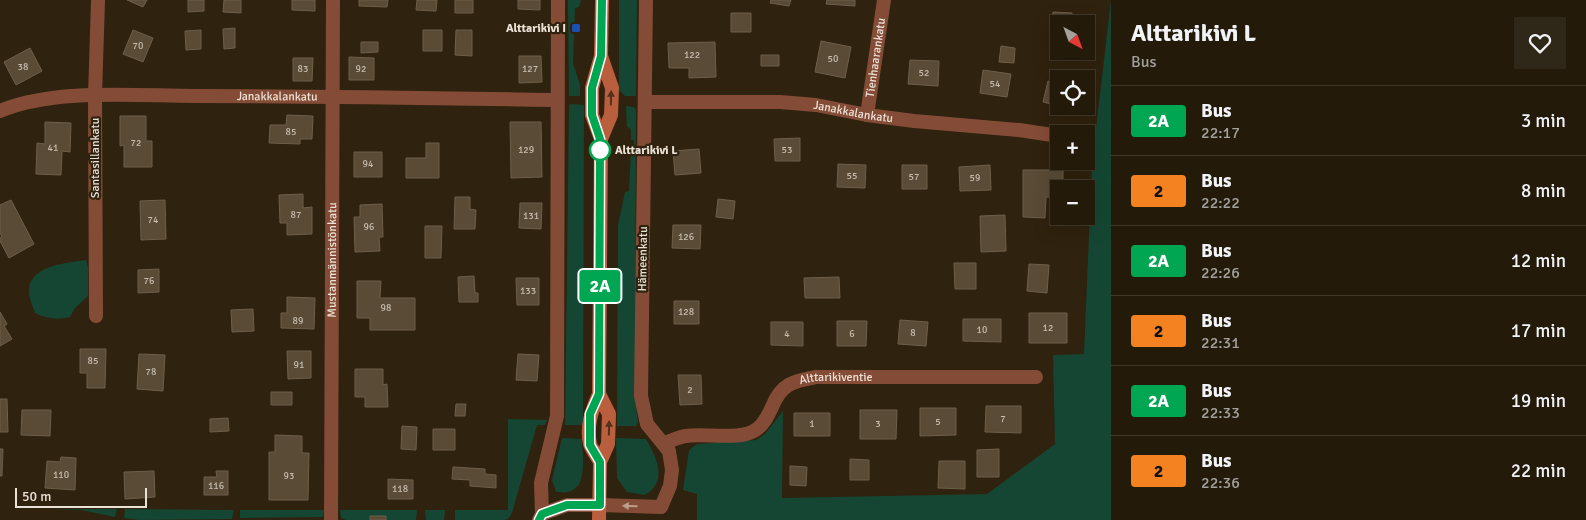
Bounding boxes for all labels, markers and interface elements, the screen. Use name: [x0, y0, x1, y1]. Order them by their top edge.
north arrow: [1050, 15, 1095, 60]
map controls: [1050, 15, 1095, 225]
street label: Tienhaarankatu: [862, 17, 889, 98]
button: heart: [1514, 17, 1566, 69]
text: Alttarikivi L: [1131, 18, 1256, 48]
place label: Alttarikivi I: [506, 21, 566, 36]
marker: Alttarikivi I: [570, 22, 582, 34]
house number: 70: [133, 40, 143, 52]
house number: 122: [684, 49, 700, 61]
text: Bus: [1131, 52, 1156, 72]
house number: 50: [828, 53, 838, 65]
house number: 38: [18, 61, 28, 73]
house number: 83: [298, 63, 308, 75]
house number: 92: [356, 63, 366, 75]
house number: 127: [522, 63, 538, 75]
house number: 52: [919, 67, 929, 79]
button: locate: [1050, 70, 1095, 115]
house number: 54: [990, 78, 1001, 90]
street label: Janakkalankatu: [237, 89, 318, 104]
one-way arrow: [608, 90, 616, 106]
street label: Janakkalankatu: [813, 97, 894, 126]
text: Bus: [1201, 99, 1232, 123]
text: 3 min: [1521, 109, 1566, 133]
text: 2A: [1148, 110, 1169, 132]
street label: Santasillankatu: [88, 118, 103, 198]
text: 22:17: [1201, 123, 1240, 143]
button: +: [1050, 125, 1095, 170]
house number: 85: [286, 126, 296, 138]
house number: 72: [131, 137, 141, 149]
marker: Alttarikivi L: [589, 139, 611, 161]
house number: 41: [48, 142, 58, 154]
place label: Alttarikivi L: [615, 143, 678, 158]
house number: 129: [518, 144, 534, 156]
house number: 53: [782, 144, 792, 156]
house number: 94: [363, 158, 374, 170]
text: Bus: [1201, 169, 1232, 193]
house number: 55: [847, 170, 857, 182]
house number: 57: [909, 171, 919, 183]
house number: 59: [970, 172, 980, 184]
text: 8 min: [1521, 179, 1566, 203]
button: −: [1050, 180, 1095, 225]
text: 2: [1154, 180, 1163, 202]
text: 22:22: [1201, 193, 1240, 213]
street label: Mustanmännistönkatu: [324, 202, 340, 318]
house number: 87: [291, 209, 301, 221]
house number: 131: [523, 210, 539, 222]
house number: 74: [148, 214, 159, 226]
house number: 96: [364, 221, 374, 233]
street label: Hämeenkatu: [635, 226, 651, 292]
house number: 126: [678, 231, 694, 243]
text: Bus: [1201, 239, 1232, 263]
text: 12 min: [1511, 249, 1566, 273]
text: 2A: [1148, 250, 1169, 272]
text: 22:26: [1201, 263, 1240, 283]
line badge: 2A: [578, 270, 622, 302]
house number: 76: [144, 275, 154, 287]
text: 2A: [589, 275, 611, 297]
house number: 133: [520, 285, 536, 297]
house number: 98: [381, 302, 391, 314]
house number: 128: [678, 306, 694, 318]
text: Bus: [1201, 309, 1232, 333]
house number: 89: [293, 315, 303, 327]
text: 17 min: [1511, 319, 1566, 343]
text: 2: [1154, 320, 1163, 342]
house number: 12: [1043, 322, 1053, 334]
house number: 10: [977, 324, 987, 336]
house number: 8: [910, 327, 916, 339]
house number: 4: [784, 328, 790, 340]
house number: 6: [849, 328, 855, 340]
text: 22:31: [1201, 333, 1240, 353]
house number: 85: [88, 355, 98, 367]
house number: 91: [294, 359, 304, 371]
house number: 78: [146, 366, 156, 378]
street label: Alttarikiventie: [798, 370, 873, 388]
text: Bus: [1201, 379, 1232, 403]
house number: 2: [687, 384, 693, 396]
text: 19 min: [1511, 389, 1566, 413]
text: 2A: [1148, 390, 1169, 412]
text: 22:33: [1201, 403, 1240, 423]
house number: 7: [1000, 413, 1006, 425]
house number: 5: [935, 416, 941, 428]
house number: 1: [809, 418, 815, 430]
house number: 3: [875, 418, 881, 430]
one-way arrow: [605, 419, 613, 435]
text: Bus: [1201, 449, 1232, 473]
text: 22 min: [1511, 459, 1566, 483]
text: 2: [1154, 460, 1163, 482]
house number: 110: [53, 469, 69, 481]
house number: 93: [284, 470, 294, 482]
text: 22:36: [1201, 473, 1240, 493]
house number: 116: [208, 480, 224, 492]
house number: 118: [392, 483, 408, 495]
scale bar: [15, 485, 148, 508]
text: 50 m: [22, 488, 51, 505]
one-way arrow: [622, 502, 638, 510]

